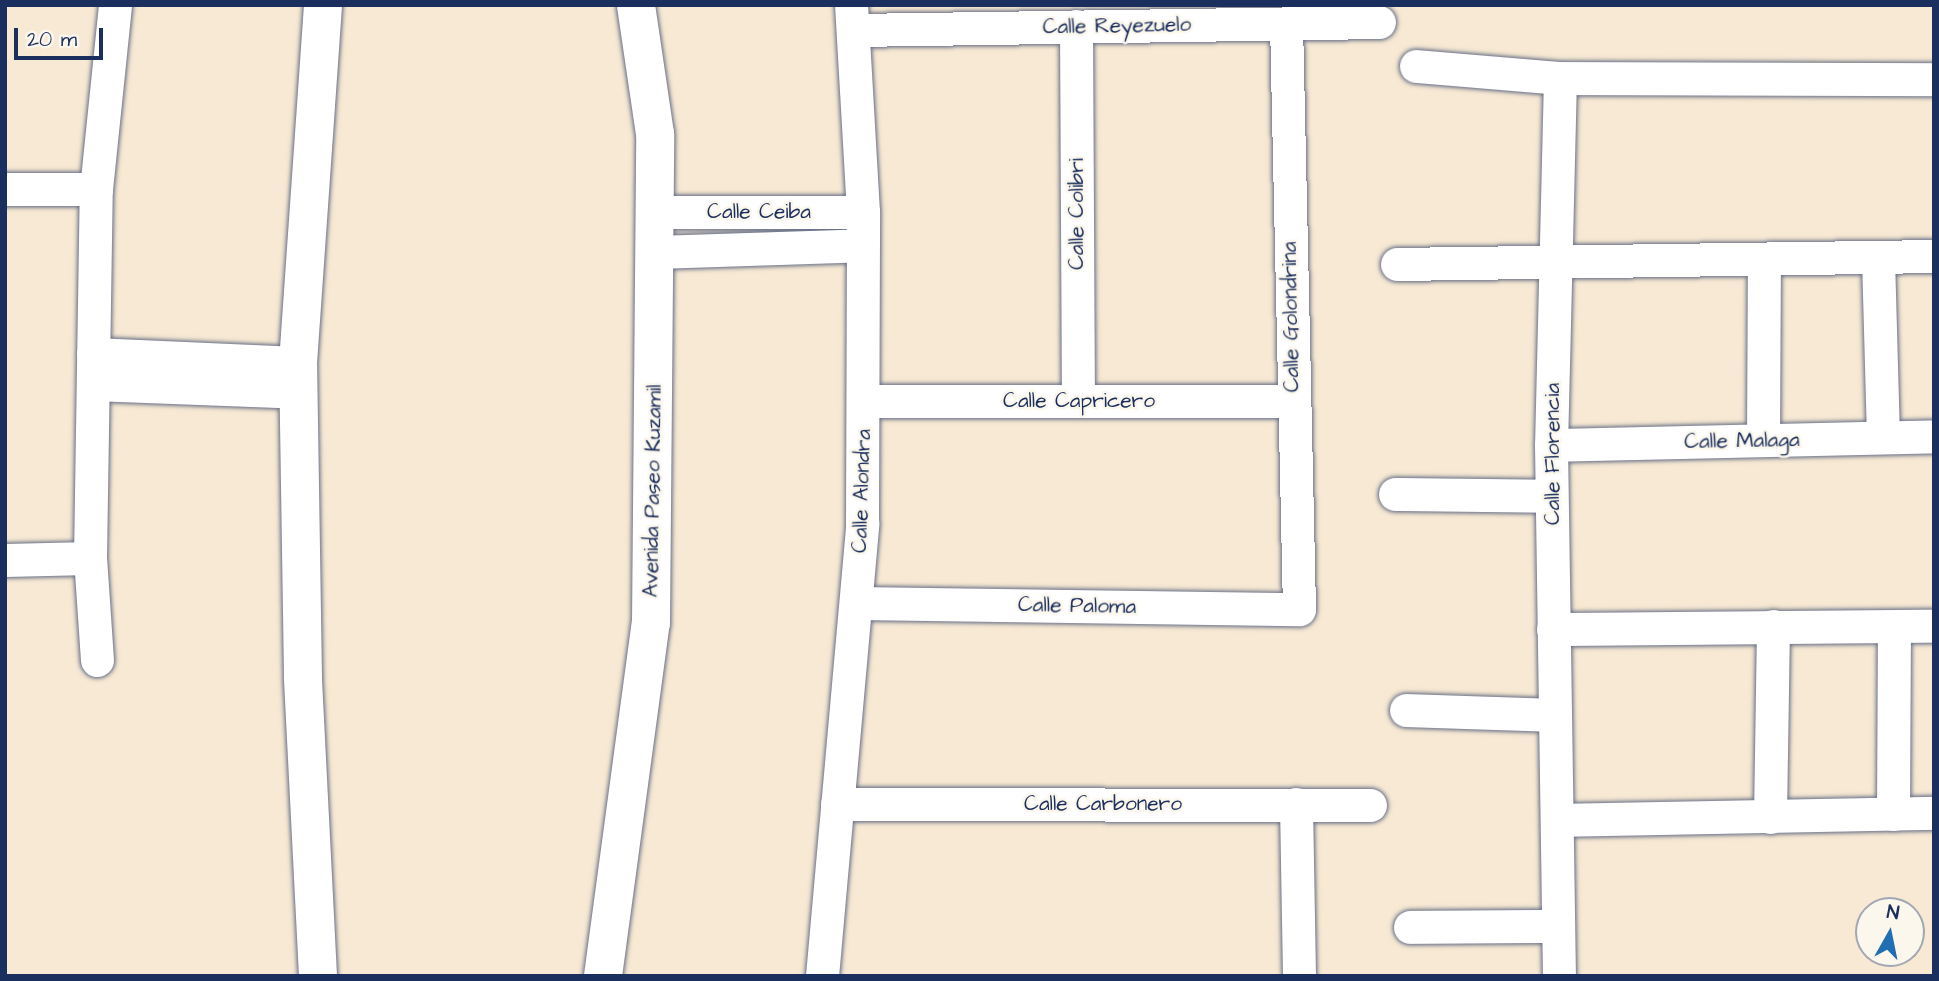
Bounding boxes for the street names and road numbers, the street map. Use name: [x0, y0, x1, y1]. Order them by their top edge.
street label: Calle Reyezuelo: [1042, 12, 1192, 40]
street label: Calle Colibri: [1064, 158, 1090, 270]
street label: Calle Ceiba: [707, 199, 811, 225]
street label: Calle Golondrina: [1277, 241, 1305, 393]
street label: Calle Florencia: [1540, 383, 1566, 525]
street label: Avenida Paseo Kuzamil: [639, 384, 667, 598]
street label: Calle Capricero: [1003, 388, 1155, 414]
street label: Calle Malaga: [1684, 427, 1800, 455]
street label: Calle Alondra: [847, 429, 877, 553]
street label: Calle Paloma: [1018, 592, 1136, 620]
street label: Calle Carbonero: [1024, 791, 1182, 817]

